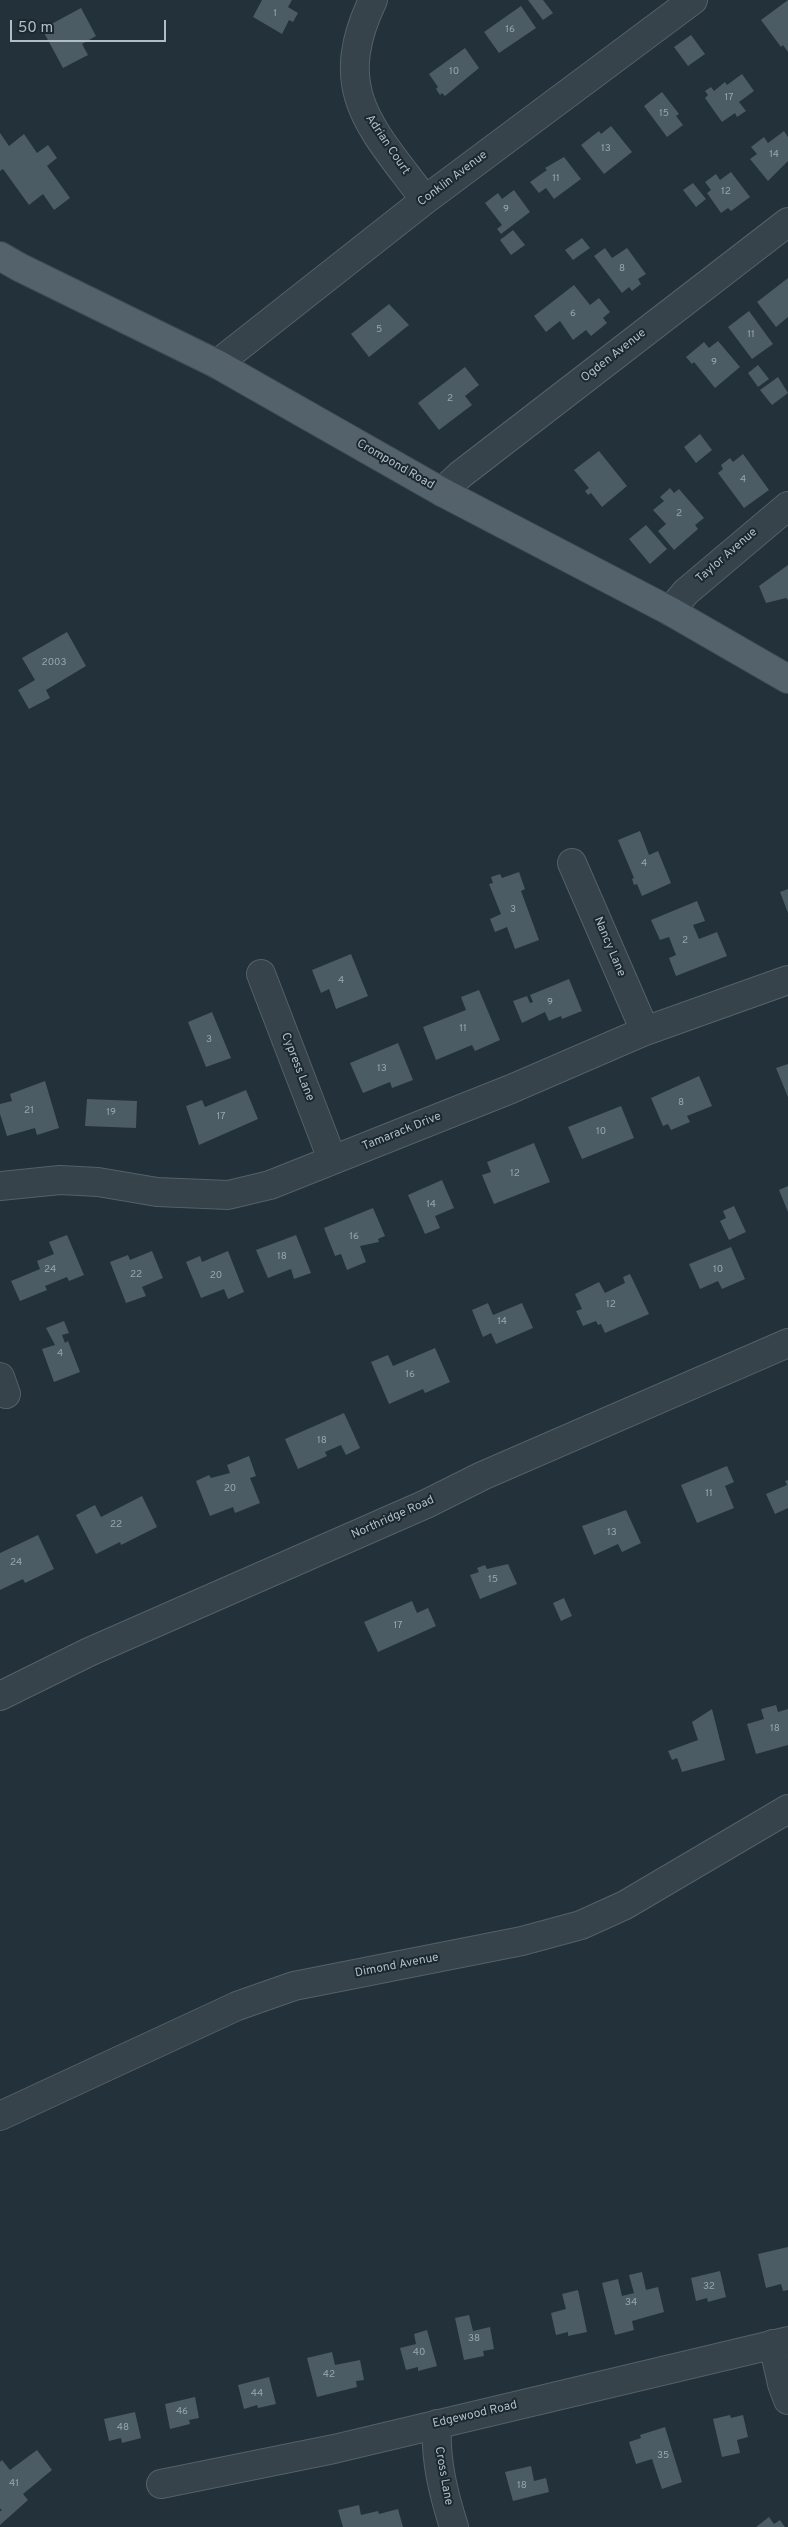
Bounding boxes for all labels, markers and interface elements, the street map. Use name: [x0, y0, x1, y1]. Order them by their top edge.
house number: 1: [273, 8, 277, 20]
scale bar: [12, 10, 169, 42]
text: 50 m: [18, 19, 53, 38]
house number: 16: [505, 24, 515, 36]
house number: 10: [449, 66, 459, 78]
house number: 17: [725, 92, 733, 104]
house number: 15: [659, 108, 669, 120]
street label: Adrian Court: [362, 112, 412, 178]
house number: 13: [601, 143, 611, 155]
street label: Conklin Avenue: [415, 148, 491, 210]
house number: 14: [769, 149, 779, 161]
house number: 11: [552, 173, 560, 185]
house number: 12: [721, 186, 731, 198]
house number: 9: [503, 204, 509, 216]
house number: 8: [619, 263, 625, 275]
house number: 6: [570, 308, 576, 320]
house number: 5: [376, 324, 382, 336]
street label: Ogden Avenue: [579, 326, 649, 386]
house number: 11: [747, 329, 755, 341]
house number: 9: [711, 357, 717, 369]
house number: 2: [447, 393, 453, 405]
street label: Crompond Road: [354, 437, 436, 493]
house number: 4: [740, 474, 746, 486]
house number: 2: [676, 508, 682, 520]
street label: Taylor Avenue: [694, 526, 760, 586]
house number: 2003: [42, 657, 66, 669]
house number: 4: [641, 858, 647, 870]
house number: 3: [510, 904, 516, 916]
street label: Nancy Lane: [590, 915, 628, 979]
house number: 2: [682, 935, 688, 947]
house number: 4: [338, 975, 344, 987]
house number: 9: [547, 997, 553, 1009]
house number: 11: [459, 1023, 467, 1035]
street label: Cypress Lane: [277, 1031, 317, 1103]
house number: 3: [206, 1034, 212, 1046]
house number: 13: [377, 1063, 387, 1075]
house number: 8: [678, 1097, 684, 1109]
house number: 21: [24, 1105, 34, 1117]
house number: 19: [106, 1107, 116, 1119]
street label: Tamarack Drive: [360, 1110, 444, 1154]
house number: 17: [217, 1111, 225, 1123]
house number: 10: [596, 1126, 606, 1138]
house number: 12: [510, 1168, 520, 1180]
house number: 14: [426, 1199, 436, 1211]
house number: 16: [349, 1231, 359, 1243]
house number: 18: [277, 1251, 287, 1263]
house number: 24: [44, 1264, 56, 1276]
house number: 10: [713, 1264, 723, 1276]
house number: 22: [130, 1269, 142, 1281]
house number: 20: [210, 1270, 222, 1282]
house number: 12: [606, 1299, 616, 1311]
house number: 14: [497, 1316, 507, 1328]
house number: 4: [57, 1348, 63, 1360]
house number: 16: [405, 1369, 415, 1381]
house number: 18: [317, 1435, 327, 1447]
house number: 20: [224, 1483, 236, 1495]
house number: 11: [705, 1488, 713, 1500]
street label: Northridge Road: [349, 1493, 437, 1543]
house number: 22: [110, 1519, 122, 1531]
house number: 13: [607, 1527, 617, 1539]
house number: 24: [10, 1557, 22, 1569]
house number: 15: [488, 1574, 498, 1586]
house number: 17: [394, 1620, 402, 1632]
house number: 18: [770, 1723, 780, 1735]
street label: Dimond Avenue: [354, 1951, 440, 1981]
house number: 32: [703, 2281, 715, 2293]
house number: 34: [625, 2297, 637, 2309]
house number: 38: [468, 2333, 480, 2345]
house number: 40: [413, 2347, 425, 2359]
house number: 42: [323, 2369, 335, 2381]
house number: 44: [251, 2388, 263, 2400]
street label: Edgewood Road: [431, 2398, 519, 2432]
house number: 46: [176, 2406, 188, 2418]
house number: 48: [117, 2422, 129, 2434]
street label: Cross Lane: [431, 2446, 455, 2506]
house number: 35: [657, 2450, 669, 2462]
house number: 41: [9, 2478, 19, 2490]
house number: 18: [517, 2480, 527, 2492]

